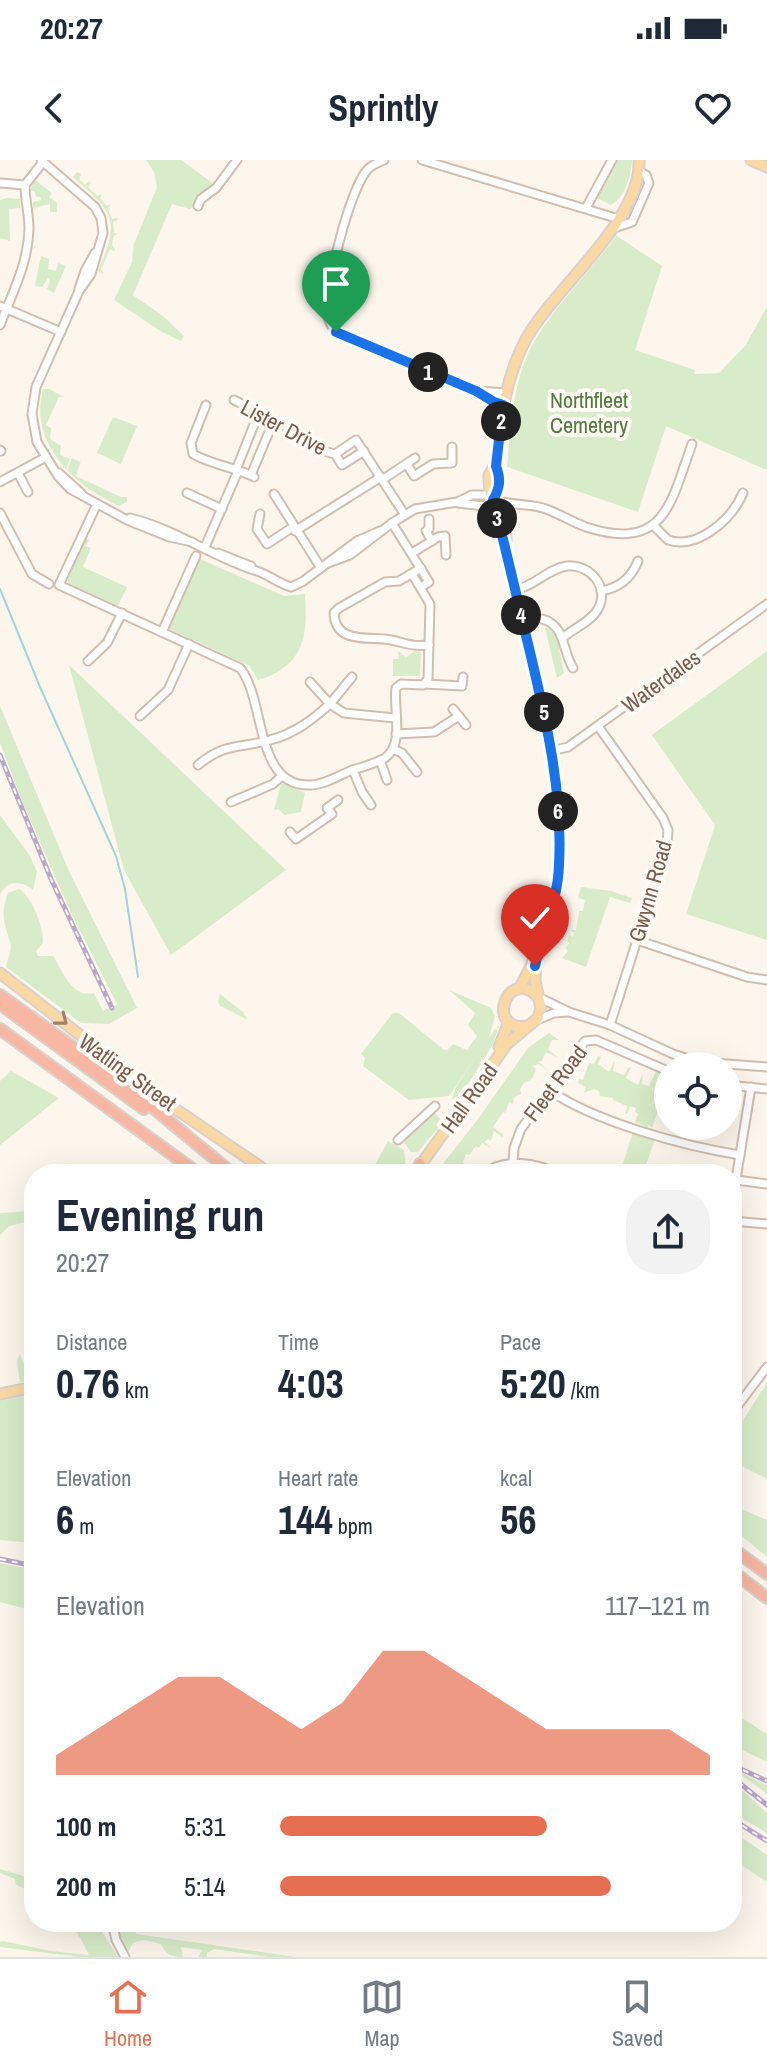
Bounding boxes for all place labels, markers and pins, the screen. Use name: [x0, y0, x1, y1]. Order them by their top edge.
pin: [302, 250, 370, 332]
pin: 1: [408, 352, 448, 392]
pin: 2: [481, 401, 521, 441]
pin: 3: [477, 498, 517, 538]
pin: 4: [501, 595, 541, 635]
pin: 5: [524, 692, 564, 732]
pin: 6: [538, 791, 578, 831]
pin: [501, 884, 569, 966]

